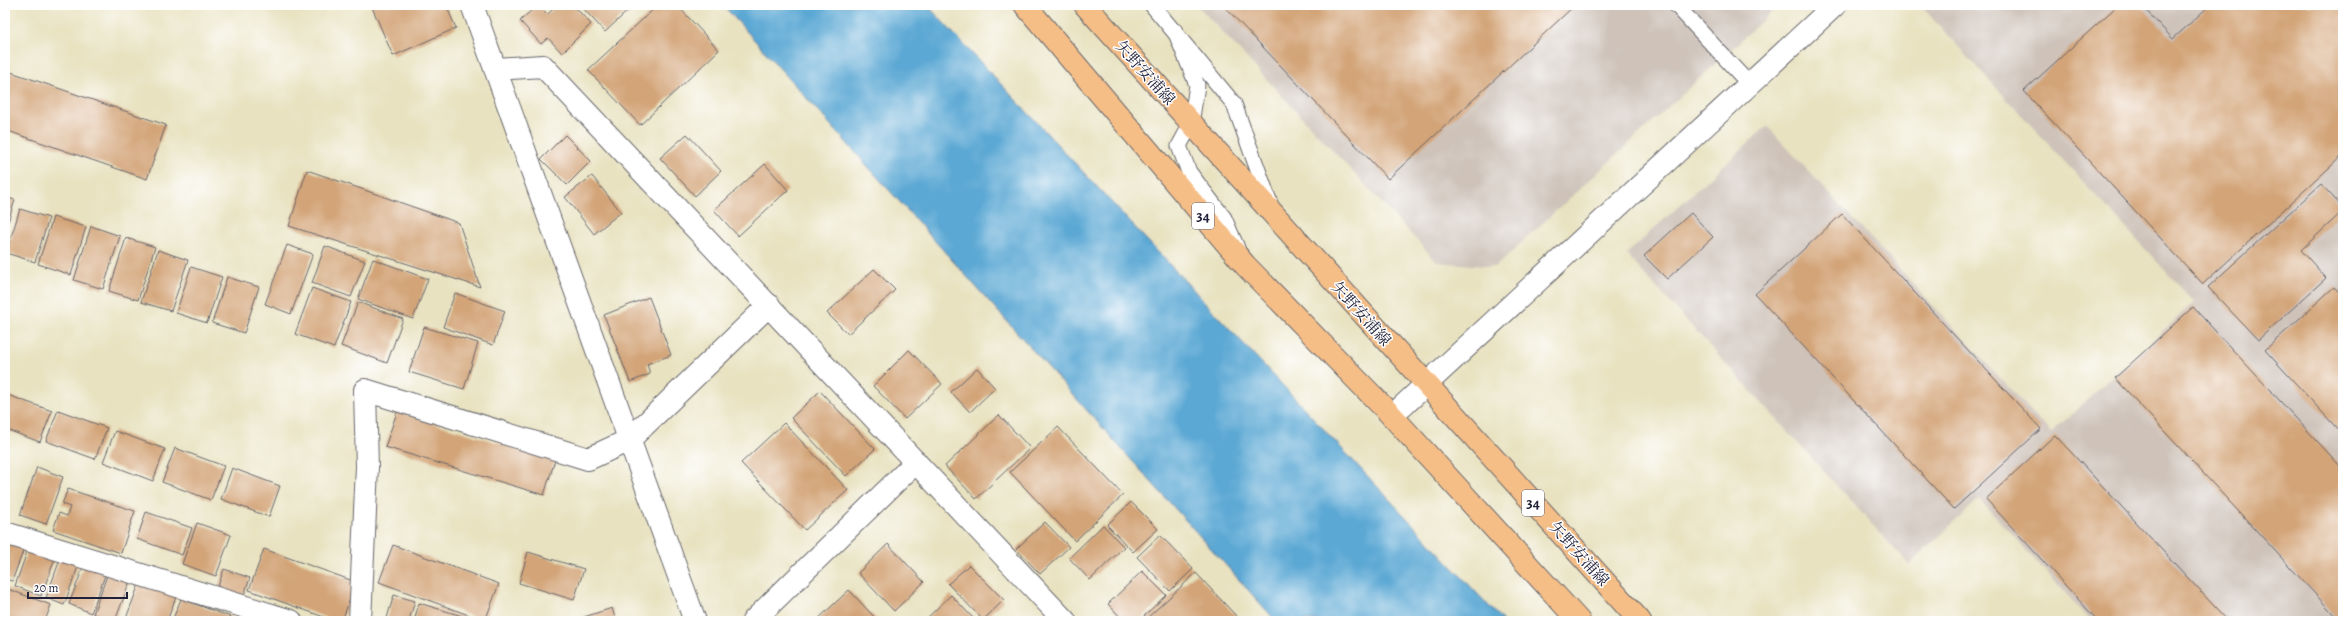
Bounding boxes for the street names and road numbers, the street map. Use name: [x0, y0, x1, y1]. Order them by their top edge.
street label: 矢野安浦線: [1110, 36, 1180, 110]
road number: 34: [1192, 203, 1214, 229]
street label: 矢野安浦線: [1326, 277, 1396, 351]
road number: 34: [1522, 490, 1544, 516]
street label: 矢野安浦線: [1544, 517, 1614, 591]

